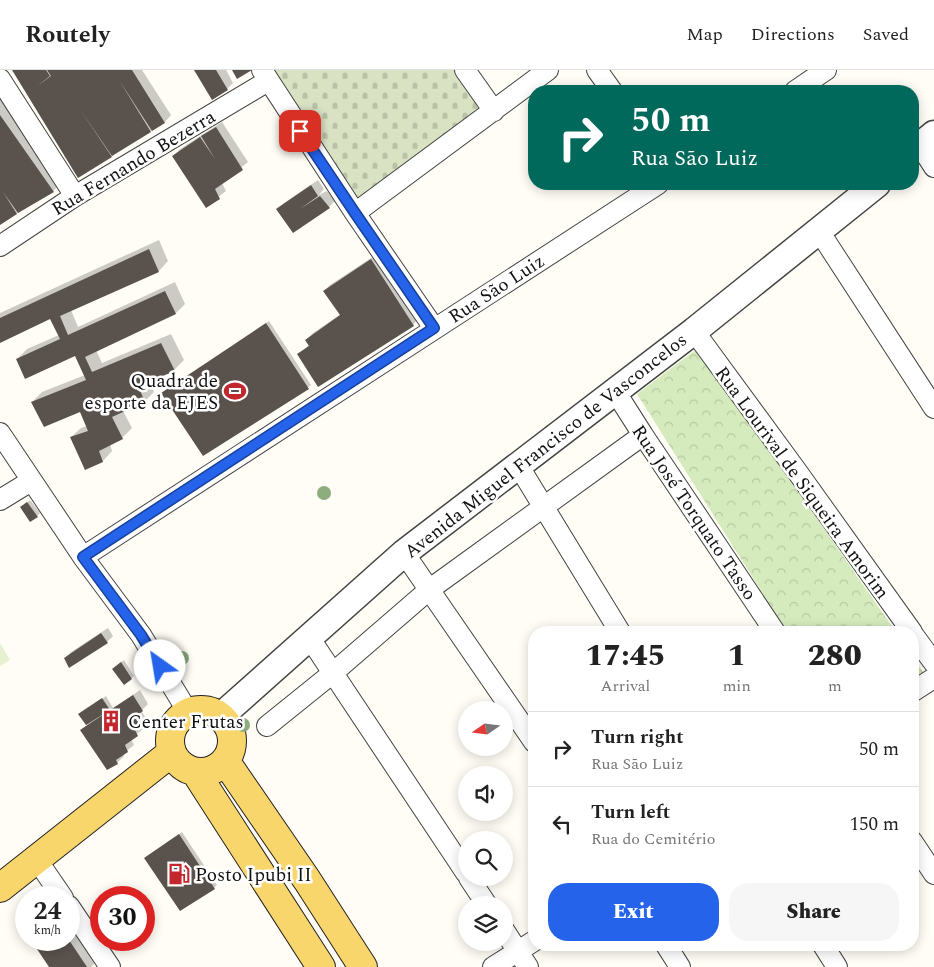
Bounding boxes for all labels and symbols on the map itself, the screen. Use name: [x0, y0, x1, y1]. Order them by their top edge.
street label: Rua Fernando Bezerra: [46, 102, 222, 224]
pin: [279, 110, 321, 152]
street label: Rua São Luiz: [443, 247, 551, 331]
street label: Avenida Miguel Francisco de Vasconcelos: [398, 326, 694, 566]
street label: Rua Lourival de Siqueira Amorim: [707, 360, 896, 605]
place label: Quadra de esporte da EJES: [85, 367, 218, 418]
sports icon: Quadra de esporte da EJES: [222, 378, 248, 404]
street label: Rua José Torquato Tasso: [624, 419, 764, 607]
position arrow: [133, 639, 185, 691]
north arrow: [458, 701, 512, 756]
building icon: Center Frutas: [98, 708, 124, 734]
place label: Center Frutas: [128, 708, 244, 737]
fuel station icon: Posto Ipubi II: [166, 861, 192, 887]
place label: Posto Ipubi II: [195, 861, 312, 890]
speed limit sign: 30: [90, 886, 155, 951]

